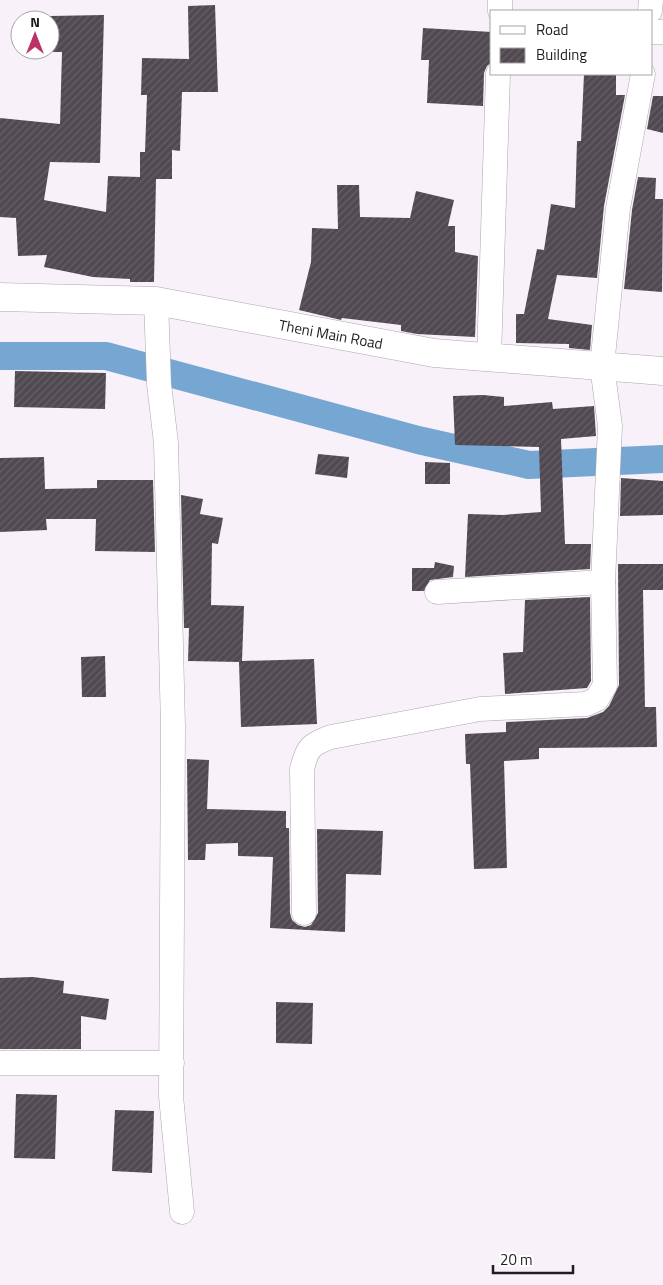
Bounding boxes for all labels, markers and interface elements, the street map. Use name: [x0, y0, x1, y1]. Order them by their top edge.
north arrow: [10, 10, 60, 60]
legend: [490, 10, 653, 75]
text: N: [30, 11, 40, 32]
text: Road: [536, 18, 568, 41]
text: Building: [536, 43, 587, 66]
street label: Theni Main Road: [277, 313, 385, 355]
scale bar: [493, 1242, 573, 1274]
text: 20 m: [500, 1248, 533, 1271]

